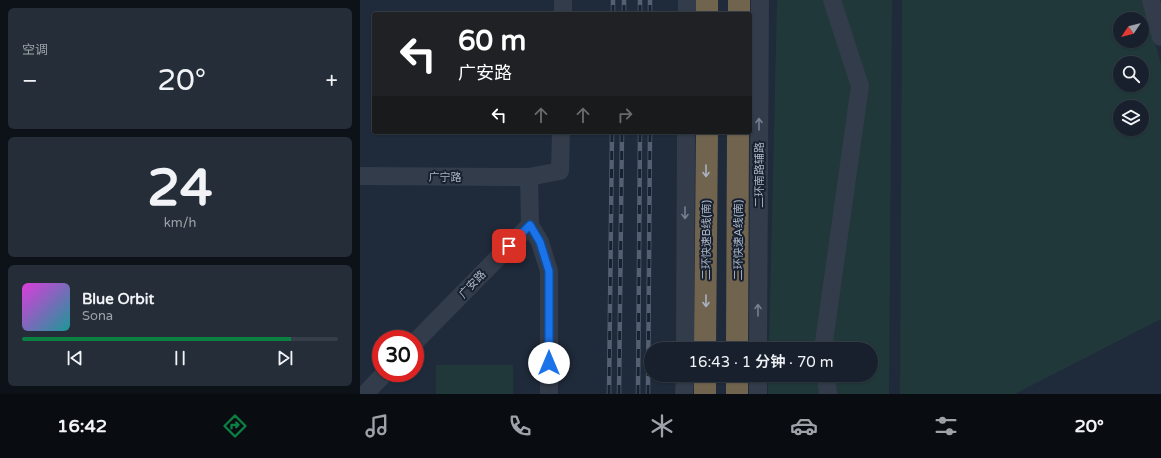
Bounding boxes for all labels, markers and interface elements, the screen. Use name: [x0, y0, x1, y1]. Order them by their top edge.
north arrow: [1113, 12, 1149, 48]
map controls: [1113, 12, 1149, 136]
text: 60 m: [458, 24, 526, 58]
icon: left: [392, 28, 444, 80]
text: 空调: [22, 42, 48, 58]
button: search: [1113, 56, 1149, 92]
text: 20°: [157, 62, 206, 99]
text: 广安路: [458, 62, 512, 84]
text: −: [22, 68, 38, 94]
text: +: [326, 68, 338, 94]
button: layers: [1113, 100, 1149, 136]
icon: left: [488, 104, 510, 126]
icon: ahead: [530, 104, 552, 126]
icon: ahead: [572, 104, 594, 126]
icon: right: [614, 104, 636, 126]
one-way arrow: [755, 118, 763, 131]
street label: 二环南路辅路: [753, 142, 766, 208]
text: 24: [147, 157, 213, 220]
one-way arrow: [702, 164, 710, 177]
street label: 广宁路: [429, 171, 462, 184]
street label: 二环快速A线(南): [732, 199, 745, 281]
street label: 二环快速B线(南): [700, 200, 713, 280]
one-way arrow: [681, 206, 689, 219]
text: km/h: [164, 215, 196, 231]
pin: [492, 229, 526, 263]
icon: arrive: [498, 235, 520, 257]
street label: 广安路: [456, 268, 488, 301]
text: Blue Orbit: [82, 290, 154, 308]
one-way arrow: [702, 294, 710, 307]
one-way arrow: [754, 304, 762, 317]
text: Sona: [82, 308, 113, 324]
speed limit sign: 30: [372, 330, 424, 382]
position arrow: [528, 342, 570, 384]
icon: previous: [64, 347, 86, 369]
icon: pause: [169, 347, 191, 369]
icon: next: [274, 347, 296, 369]
text: 16:43 · 1 分钟 · 70 m: [689, 353, 833, 371]
icon: directions: [221, 412, 249, 440]
icon: music: [363, 412, 391, 440]
icon: phone: [506, 412, 534, 440]
icon: climate: [648, 412, 676, 440]
icon: car: [790, 412, 818, 440]
icon: filters: [932, 412, 960, 440]
text: 16:42: [57, 415, 107, 437]
text: 20°: [1074, 415, 1104, 437]

